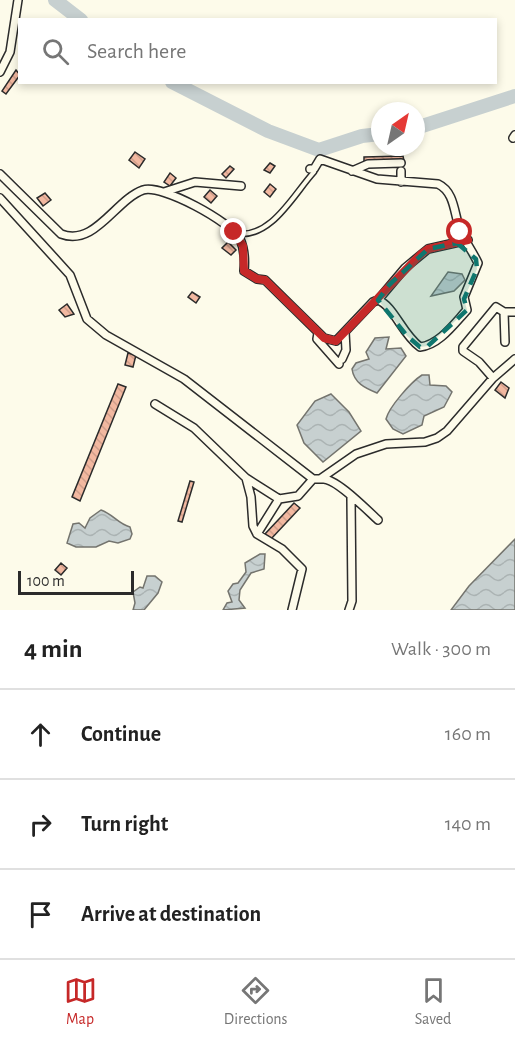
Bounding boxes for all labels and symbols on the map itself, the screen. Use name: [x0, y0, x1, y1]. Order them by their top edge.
north arrow: [371, 102, 425, 156]
route end: [220, 218, 246, 244]
route start: [446, 218, 472, 244]
scale bar: [18, 568, 134, 596]

